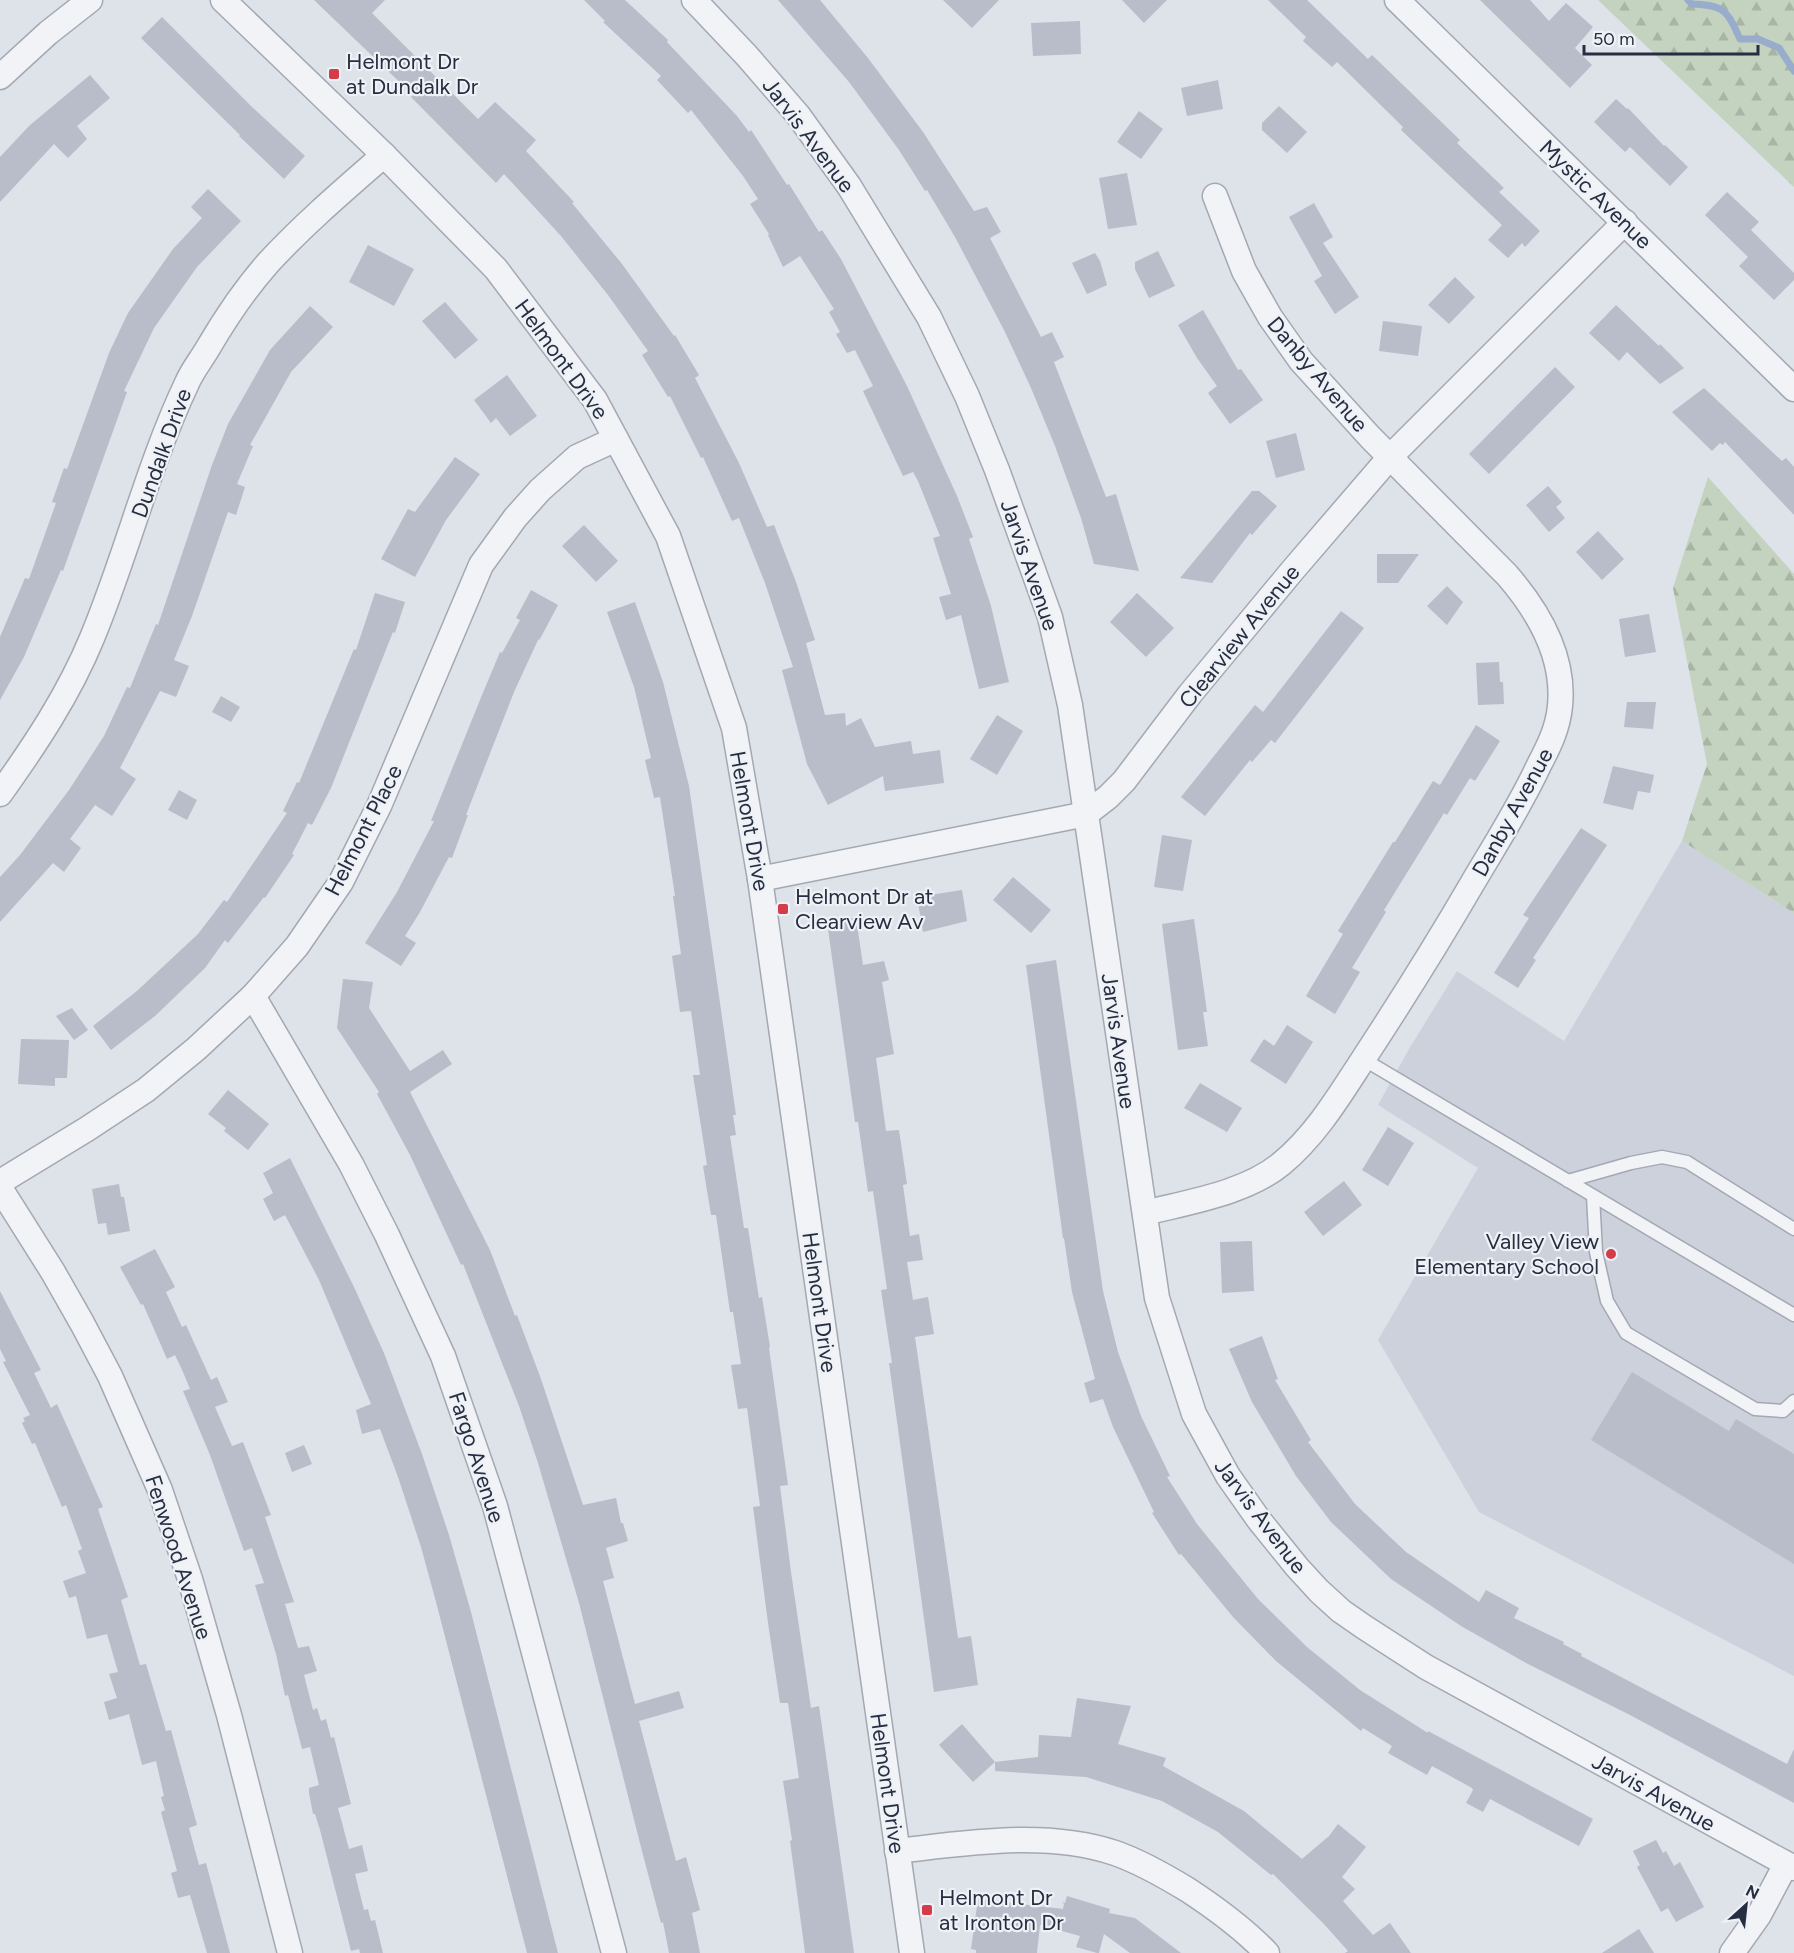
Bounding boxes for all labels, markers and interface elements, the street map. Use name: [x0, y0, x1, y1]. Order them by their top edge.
scale bar: [1584, 18, 1758, 56]
text: 50 m: [1593, 28, 1635, 50]
place label: Helmont Dr at Dundalk Dr: [346, 48, 479, 100]
marker: Helmont Dr at Dundalk Dr: [327, 67, 341, 81]
street label: Jarvis Avenue: [757, 73, 860, 198]
street label: Mystic Avenue: [1534, 134, 1657, 255]
street label: Helmont Drive: [509, 294, 614, 425]
street label: Danby Avenue: [1261, 311, 1374, 438]
street label: Dundalk Drive: [126, 385, 197, 522]
street label: Jarvis Avenue: [995, 496, 1065, 634]
street label: Clearview Avenue: [1173, 559, 1305, 713]
street label: Danby Avenue: [1466, 743, 1559, 881]
street label: Helmont Drive: [724, 749, 775, 893]
street label: Helmont Place: [319, 760, 408, 900]
place label: Helmont Dr at Clearview Av: [795, 883, 933, 935]
marker: Helmont Dr at Clearview Av: [776, 902, 790, 916]
street label: Jarvis Avenue: [1096, 972, 1141, 1111]
place label: Valley View Elementary School: [1414, 1228, 1600, 1280]
street label: Helmont Drive: [796, 1230, 843, 1374]
marker: Valley View Elementary School: [1604, 1247, 1618, 1261]
street label: Fargo Avenue: [443, 1388, 510, 1526]
street label: Jarvis Avenue: [1209, 1454, 1312, 1579]
street label: Fenwood Avenue: [139, 1472, 218, 1643]
street label: Helmont Drive: [864, 1711, 911, 1855]
street label: Jarvis Avenue: [1587, 1748, 1720, 1837]
north arrow: [1716, 1875, 1776, 1935]
text: N: [1743, 1881, 1762, 1903]
place label: Helmont Dr at Ironton Dr: [939, 1884, 1064, 1936]
marker: Helmont Dr at Ironton Dr: [920, 1903, 934, 1917]

